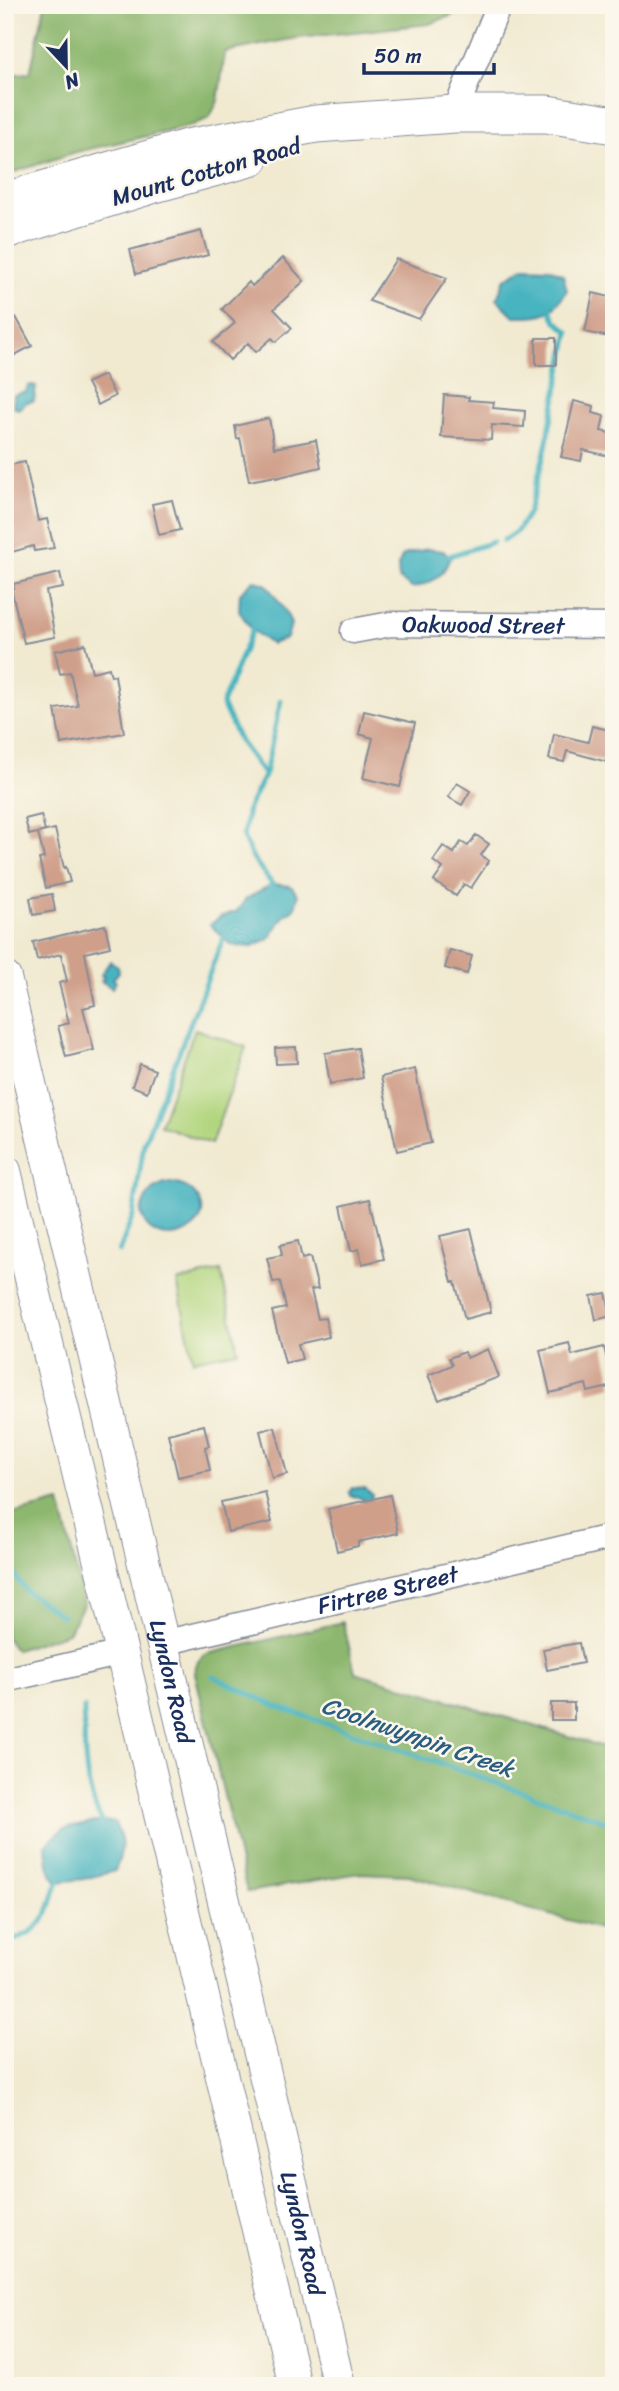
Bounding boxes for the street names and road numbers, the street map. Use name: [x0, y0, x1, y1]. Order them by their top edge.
street label: Mount Cotton Road: [107, 125, 307, 219]
street label: Oakwood Street: [402, 604, 567, 646]
street label: Firtree Street: [313, 1553, 464, 1626]
street label: Lyndon Road: [137, 1615, 207, 1750]
street label: Lyndon Road: [268, 2167, 338, 2301]

